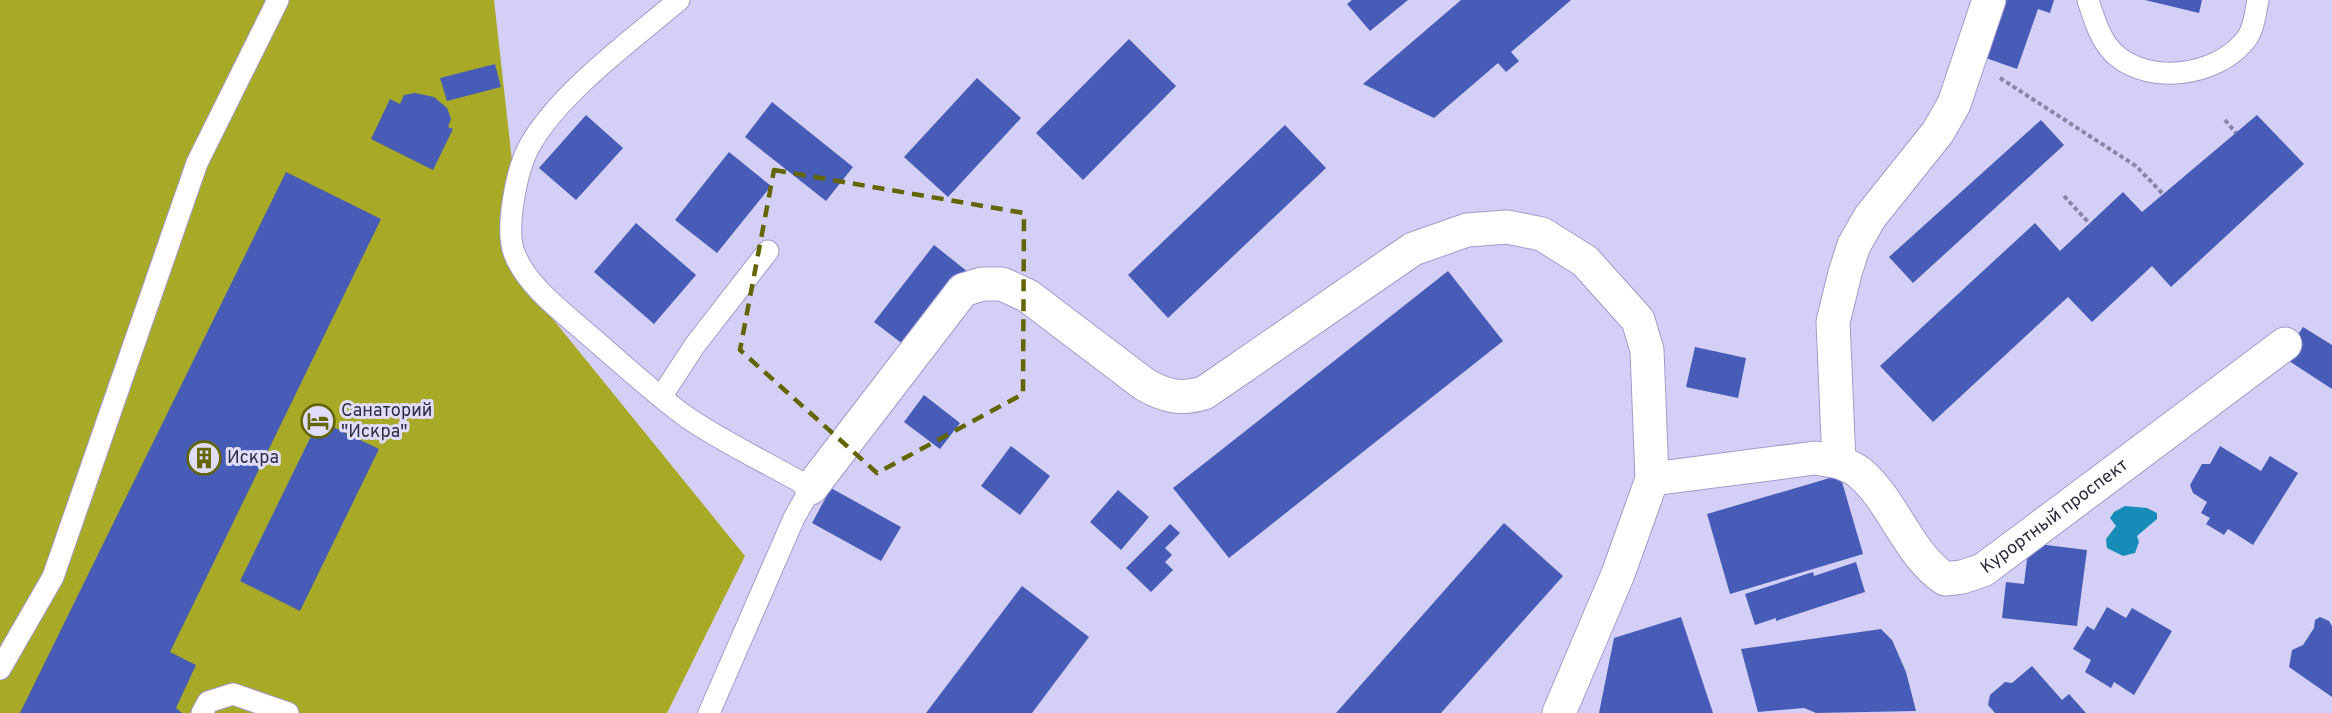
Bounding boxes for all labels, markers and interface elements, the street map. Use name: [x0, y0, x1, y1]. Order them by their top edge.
place label: Санаторий "Искра": [341, 400, 432, 444]
hotel icon: Санаторий "Искра": [300, 403, 336, 439]
building icon: Искра: [186, 440, 222, 476]
place label: Искра: [227, 447, 279, 470]
street label: Курортный проспект: [1976, 454, 2133, 579]

